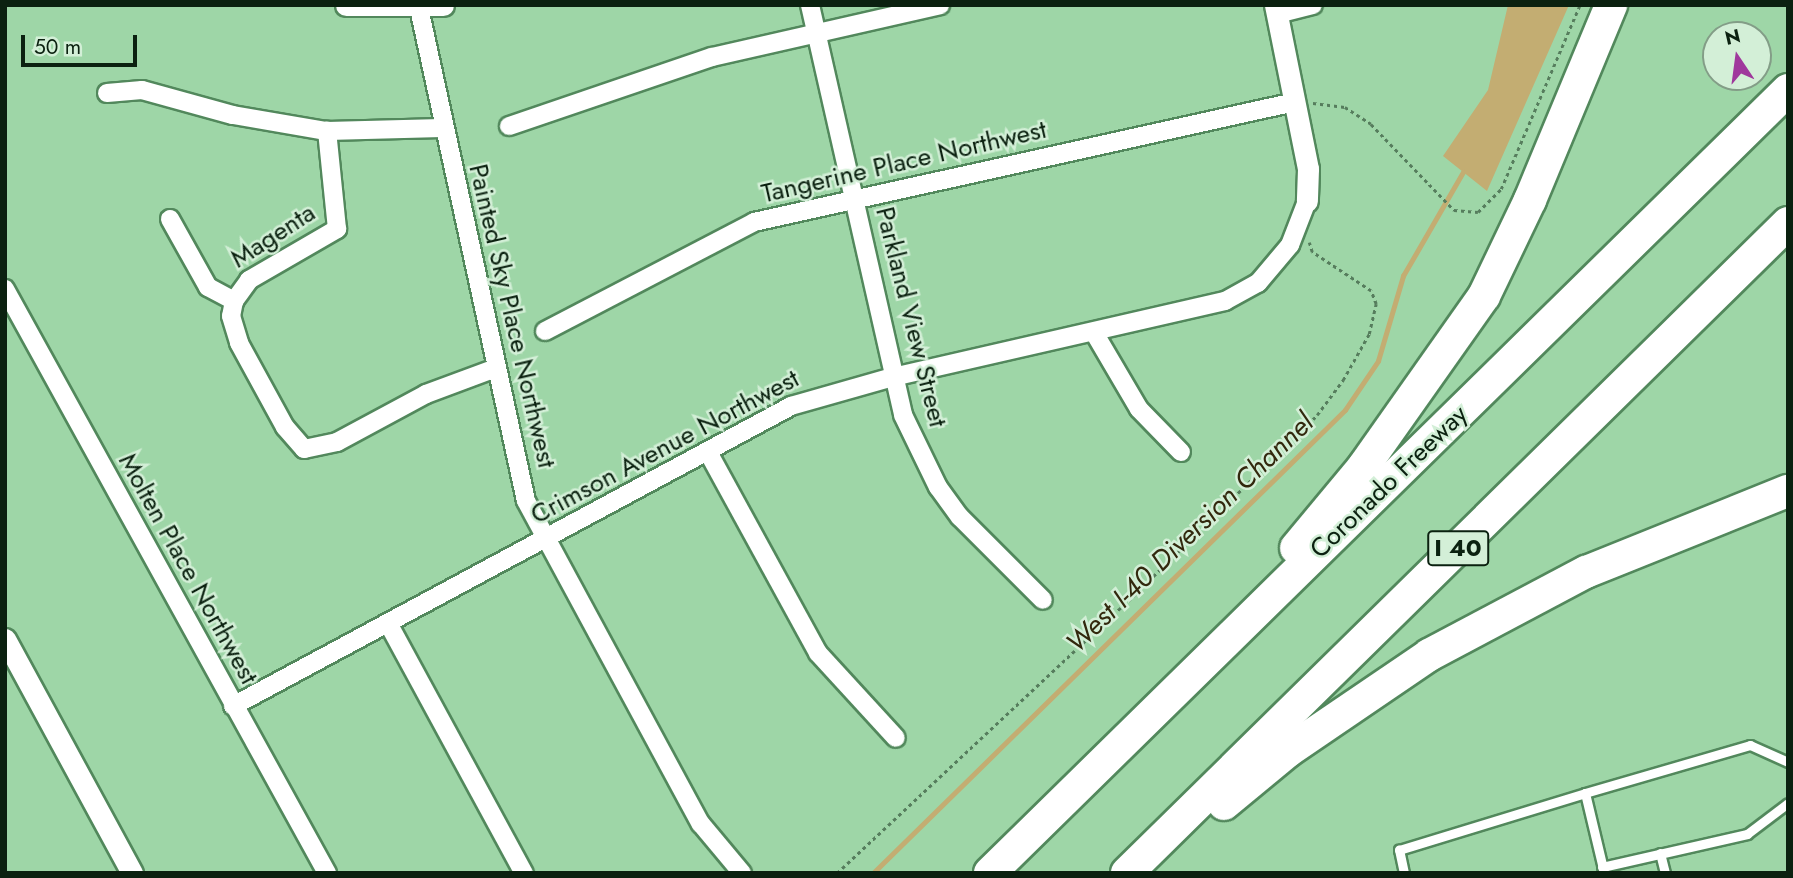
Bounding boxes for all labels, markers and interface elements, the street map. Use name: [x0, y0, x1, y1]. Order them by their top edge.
scale bar: [24, 21, 140, 65]
north arrow: [1702, 21, 1772, 91]
text: N: [1722, 22, 1743, 52]
text: 50 m: [34, 32, 81, 62]
street label: Tangerine Place Northwest: [759, 114, 1049, 210]
street label: Painted Sky Place Northwest: [462, 161, 562, 471]
street label: Magenta: [225, 197, 321, 275]
street label: Parkland View Street: [869, 204, 953, 430]
street label: Crimson Avenue Northwest: [526, 363, 804, 531]
street label: Coronado Freeway: [1304, 399, 1474, 565]
water label: West I-40 Diversion Channel: [1059, 406, 1321, 660]
street label: Molten Place Northwest: [112, 448, 264, 690]
road number: I 40: [1426, 528, 1490, 568]

